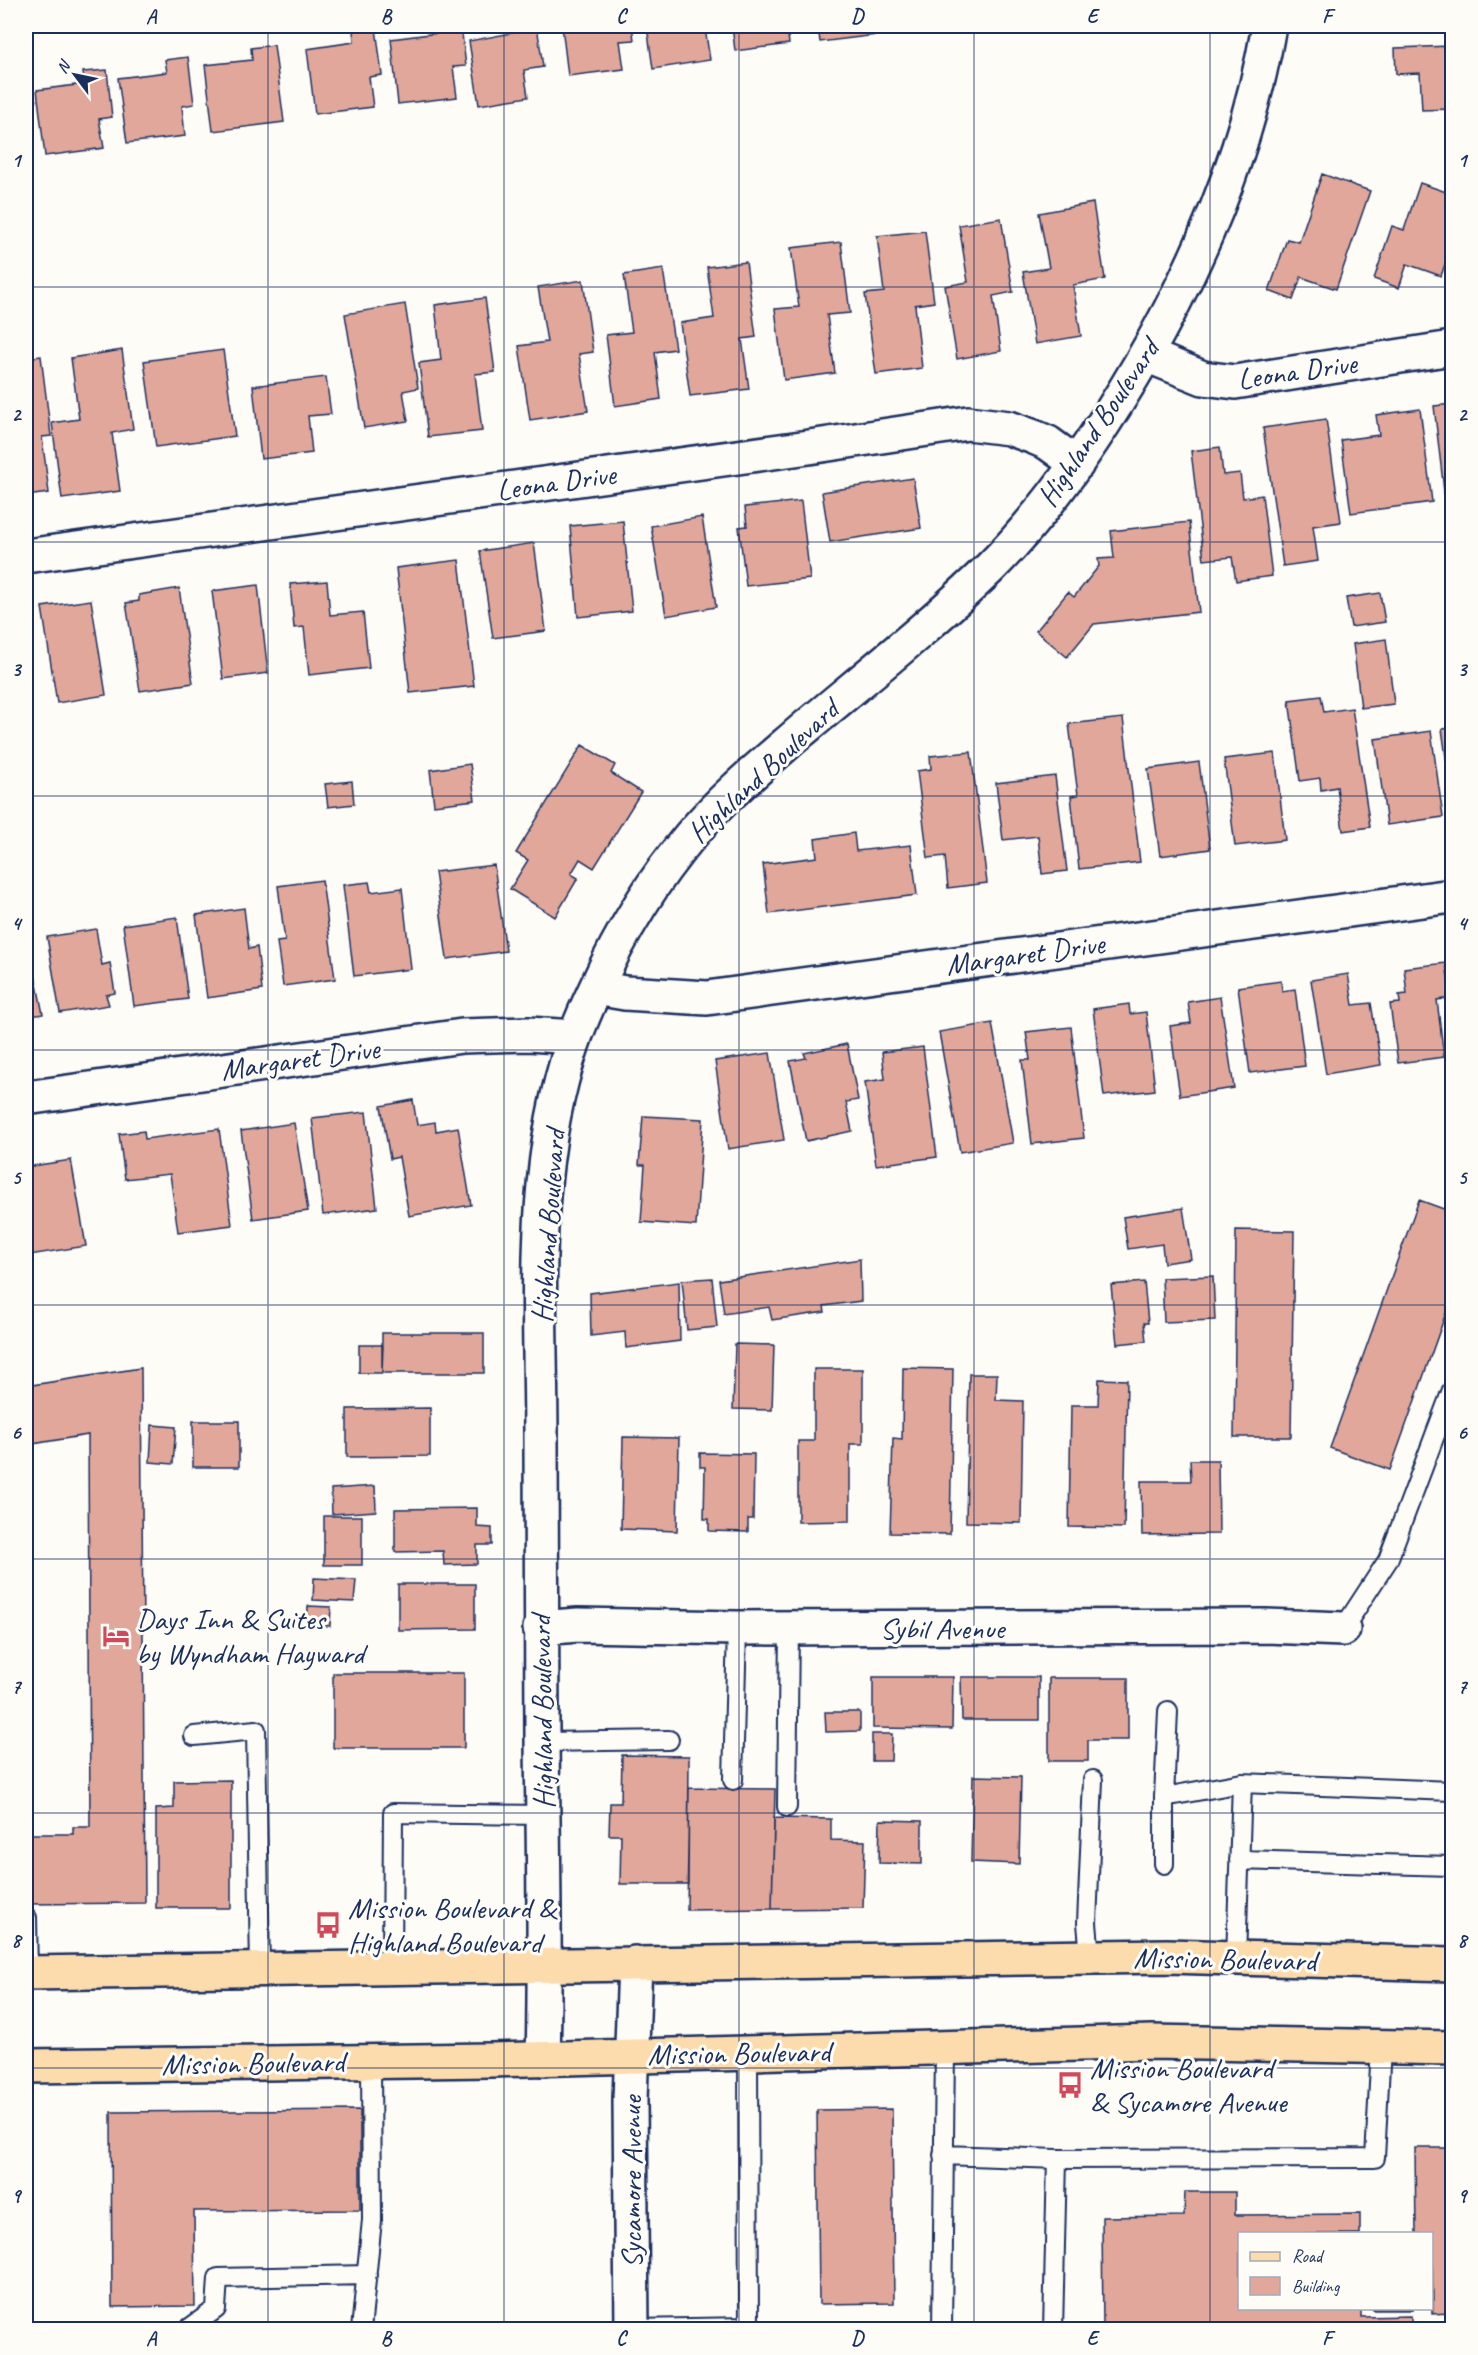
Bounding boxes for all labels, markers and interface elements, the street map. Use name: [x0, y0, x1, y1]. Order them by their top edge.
text: A: [146, 4, 158, 29]
text: B: [381, 4, 393, 29]
text: C: [616, 4, 628, 29]
text: D: [851, 4, 865, 29]
text: E: [1087, 4, 1101, 29]
text: F: [1322, 4, 1336, 29]
north arrow: [45, 45, 105, 105]
text: N: [52, 55, 76, 77]
text: 1: [12, 148, 23, 173]
text: 1: [1458, 148, 1469, 173]
street label: Highland Boulevard: [1028, 329, 1170, 514]
street label: Leona Drive: [1235, 344, 1361, 398]
text: 2: [12, 402, 23, 427]
text: 2: [1458, 402, 1469, 427]
street label: Leona Drive: [494, 455, 620, 509]
text: 3: [12, 657, 23, 682]
text: 3: [1458, 657, 1469, 682]
street label: Highland Boulevard: [679, 688, 850, 851]
text: 4: [12, 911, 24, 936]
text: 4: [1458, 911, 1470, 936]
street label: Margaret Drive: [943, 924, 1109, 984]
street label: Margaret Drive: [218, 1029, 384, 1089]
street label: Highland Boulevard: [522, 1124, 574, 1324]
text: 5: [12, 1165, 23, 1190]
text: 5: [1458, 1165, 1469, 1190]
text: 6: [11, 1420, 22, 1445]
text: 6: [1457, 1420, 1468, 1445]
place label: Days Inn & Suites by Wyndham Hayward: [136, 1600, 368, 1672]
street label: Sybil Avenue: [880, 1609, 1006, 1647]
street label: Highland Boulevard: [521, 1611, 563, 1809]
hotel icon: Days Inn & Suites by Wyndham Hayward: [101, 1621, 131, 1651]
text: 7: [12, 1674, 23, 1699]
text: 7: [1458, 1674, 1469, 1699]
place label: Mission Boulevard & Highland Boulevard: [348, 1889, 558, 1961]
bus stop icon: Mission Boulevard & Highland Boulevard: [313, 1910, 343, 1940]
text: 8: [12, 1928, 24, 1953]
text: 8: [1458, 1928, 1470, 1953]
street label: Mission Boulevard: [1133, 1938, 1321, 1980]
street label: Mission Boulevard: [647, 2032, 835, 2074]
street label: Mission Boulevard: [161, 2042, 349, 2084]
place label: Mission Boulevard & Sycamore Avenue: [1090, 2049, 1289, 2121]
bus stop icon: Mission Boulevard & Sycamore Avenue: [1055, 2070, 1085, 2100]
street label: Sycamore Avenue: [612, 2094, 650, 2268]
text: 9: [12, 2183, 23, 2208]
text: 9: [1458, 2183, 1469, 2208]
legend: [1238, 2232, 1433, 2310]
text: Road: [1292, 2245, 1325, 2267]
text: Building: [1292, 2275, 1341, 2297]
text: A: [146, 2326, 158, 2351]
text: B: [381, 2326, 393, 2351]
text: C: [616, 2326, 628, 2351]
text: D: [851, 2326, 865, 2351]
text: E: [1087, 2326, 1101, 2351]
text: F: [1322, 2326, 1336, 2351]

